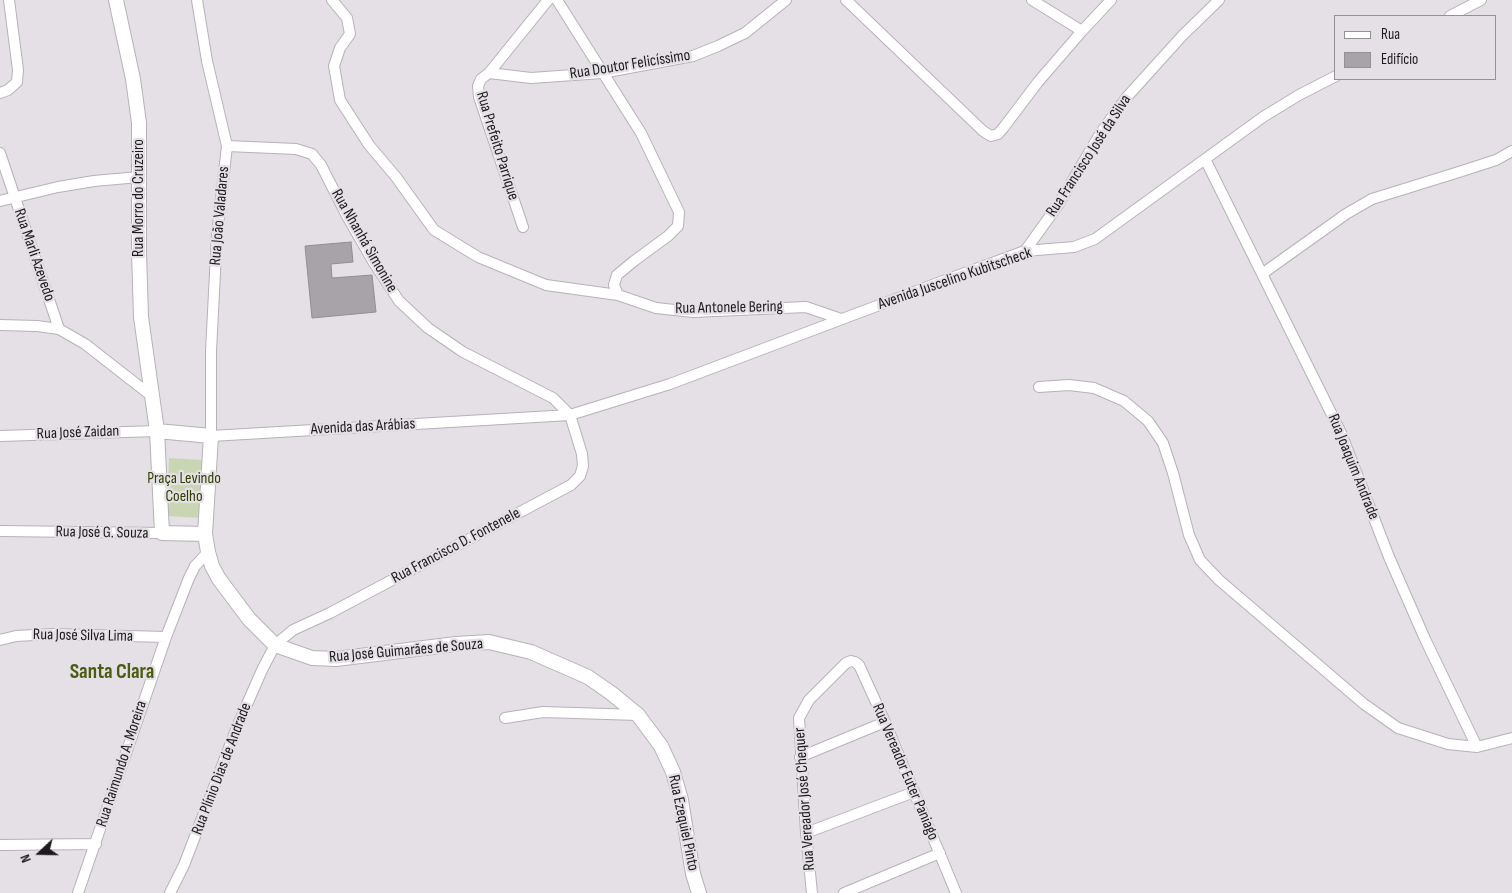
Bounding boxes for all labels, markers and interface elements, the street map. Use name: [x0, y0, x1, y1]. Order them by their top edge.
legend: [1334, 15, 1497, 80]
text: Rua: [1381, 25, 1400, 44]
street label: Rua Doutor Felicíssimo: [568, 46, 692, 84]
text: Edifício: [1381, 50, 1418, 69]
street label: Rua Prefeito Parrique: [471, 89, 523, 203]
street label: Rua Francisco José da Silva: [1042, 91, 1136, 221]
street label: Rua Morro do Cruzeiro: [129, 139, 149, 257]
street label: Rua João Valadares: [206, 166, 234, 266]
street label: Rua Nhanhá Simonine: [327, 186, 401, 296]
street label: Rua Marli Azevedo: [9, 206, 59, 304]
street label: Avenida Juscelino Kubitscheck: [876, 244, 1034, 314]
street label: Rua Antonele Bering: [675, 297, 783, 319]
street label: Rua Joaquim Andrade: [1323, 411, 1383, 523]
street label: Avenida das Arábias: [310, 415, 416, 439]
street label: Rua José Zaidan: [36, 422, 120, 444]
park label: Praça Levindo Coelho: [147, 469, 221, 507]
street label: Rua Francisco D. Fontenele: [388, 504, 524, 588]
street label: Rua José G. Souza: [55, 523, 149, 543]
street label: Rua José Silva Lima: [33, 626, 133, 646]
street label: Rua José Guimarães de Souza: [328, 635, 484, 667]
district label: Santa Clara: [70, 660, 154, 686]
street label: Rua Raimundo A. Moreira: [93, 698, 151, 830]
street label: Rua Plínio Dias de Andrade: [188, 700, 256, 838]
street label: Rua Vereador Euter Paniago: [868, 701, 942, 843]
street label: Rua Vereador José Chequer: [790, 727, 820, 871]
street label: Rua Ezequiel Pinto: [663, 773, 703, 873]
north arrow: [15, 828, 65, 878]
text: N: [16, 852, 35, 865]

